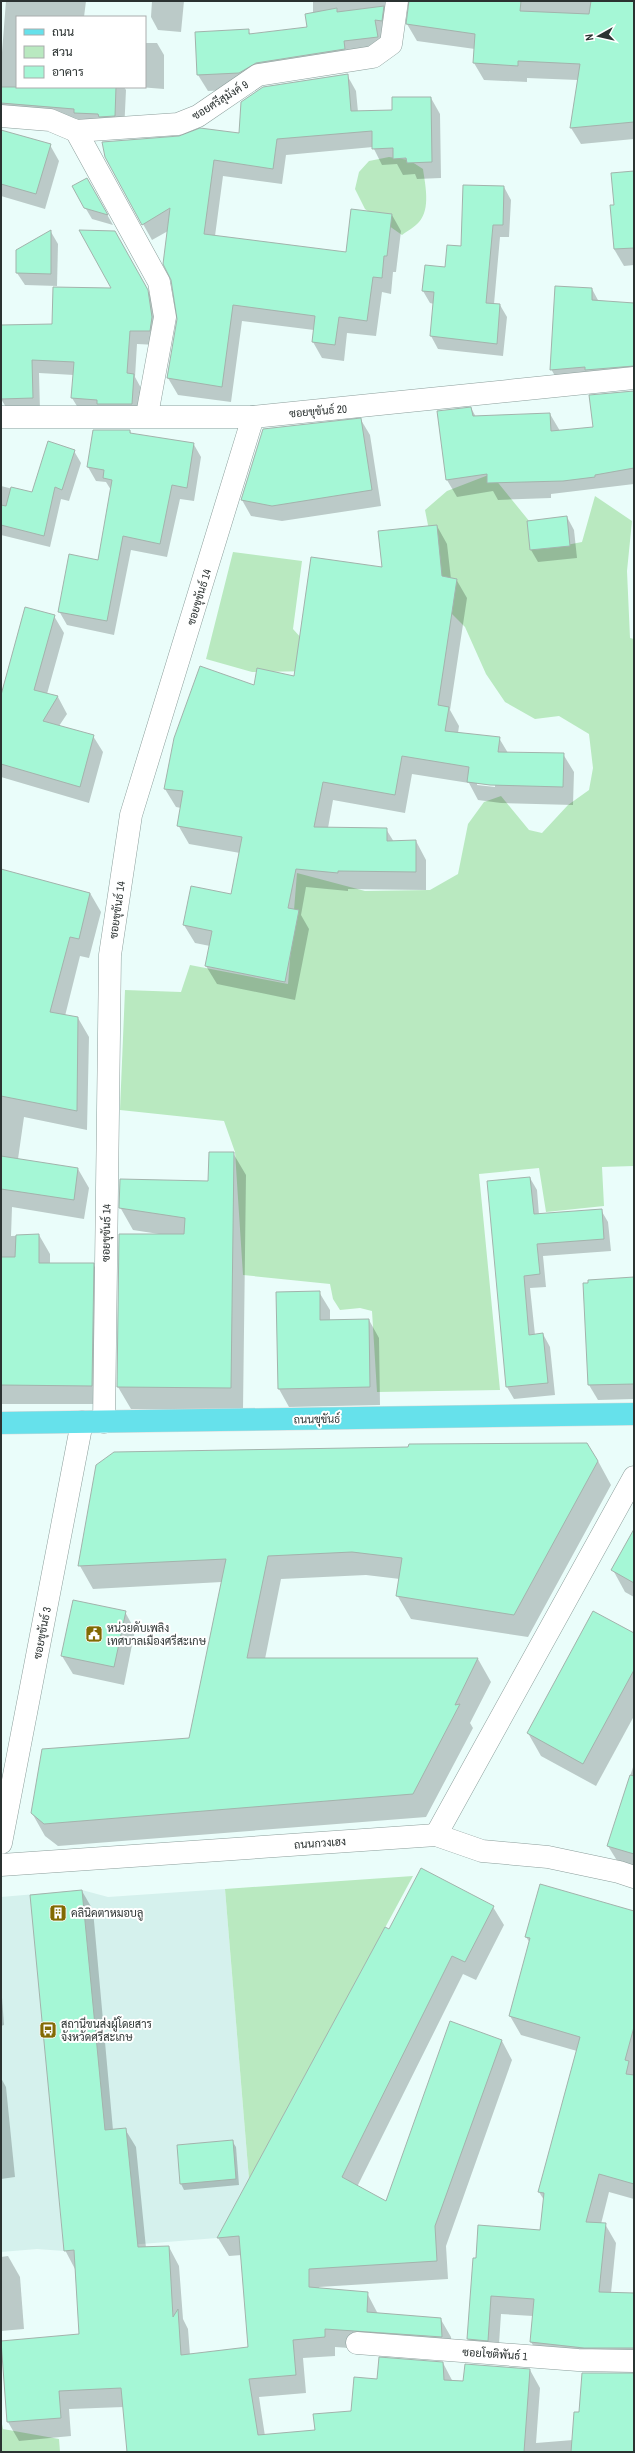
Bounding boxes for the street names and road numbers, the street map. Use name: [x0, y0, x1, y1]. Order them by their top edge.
street label: ซอยศรีสุมังค์ 9: [189, 76, 252, 125]
street label: ซอยขุขันธ์ 20: [288, 400, 348, 422]
street label: ซอยขุขันธ์ 14: [183, 567, 216, 627]
street label: ซอยขุขันธ์ 14: [105, 880, 130, 940]
street label: ซอยขุขันธ์ 14: [97, 1204, 116, 1262]
street label: ถนนขุขันธ์: [294, 1411, 340, 1428]
street label: ซอยขุขันธ์ 3: [29, 1605, 56, 1661]
street label: ถนนกวงเฮง: [294, 1834, 346, 1852]
street label: ซอยโชติพันธ์ 1: [462, 2344, 528, 2363]

